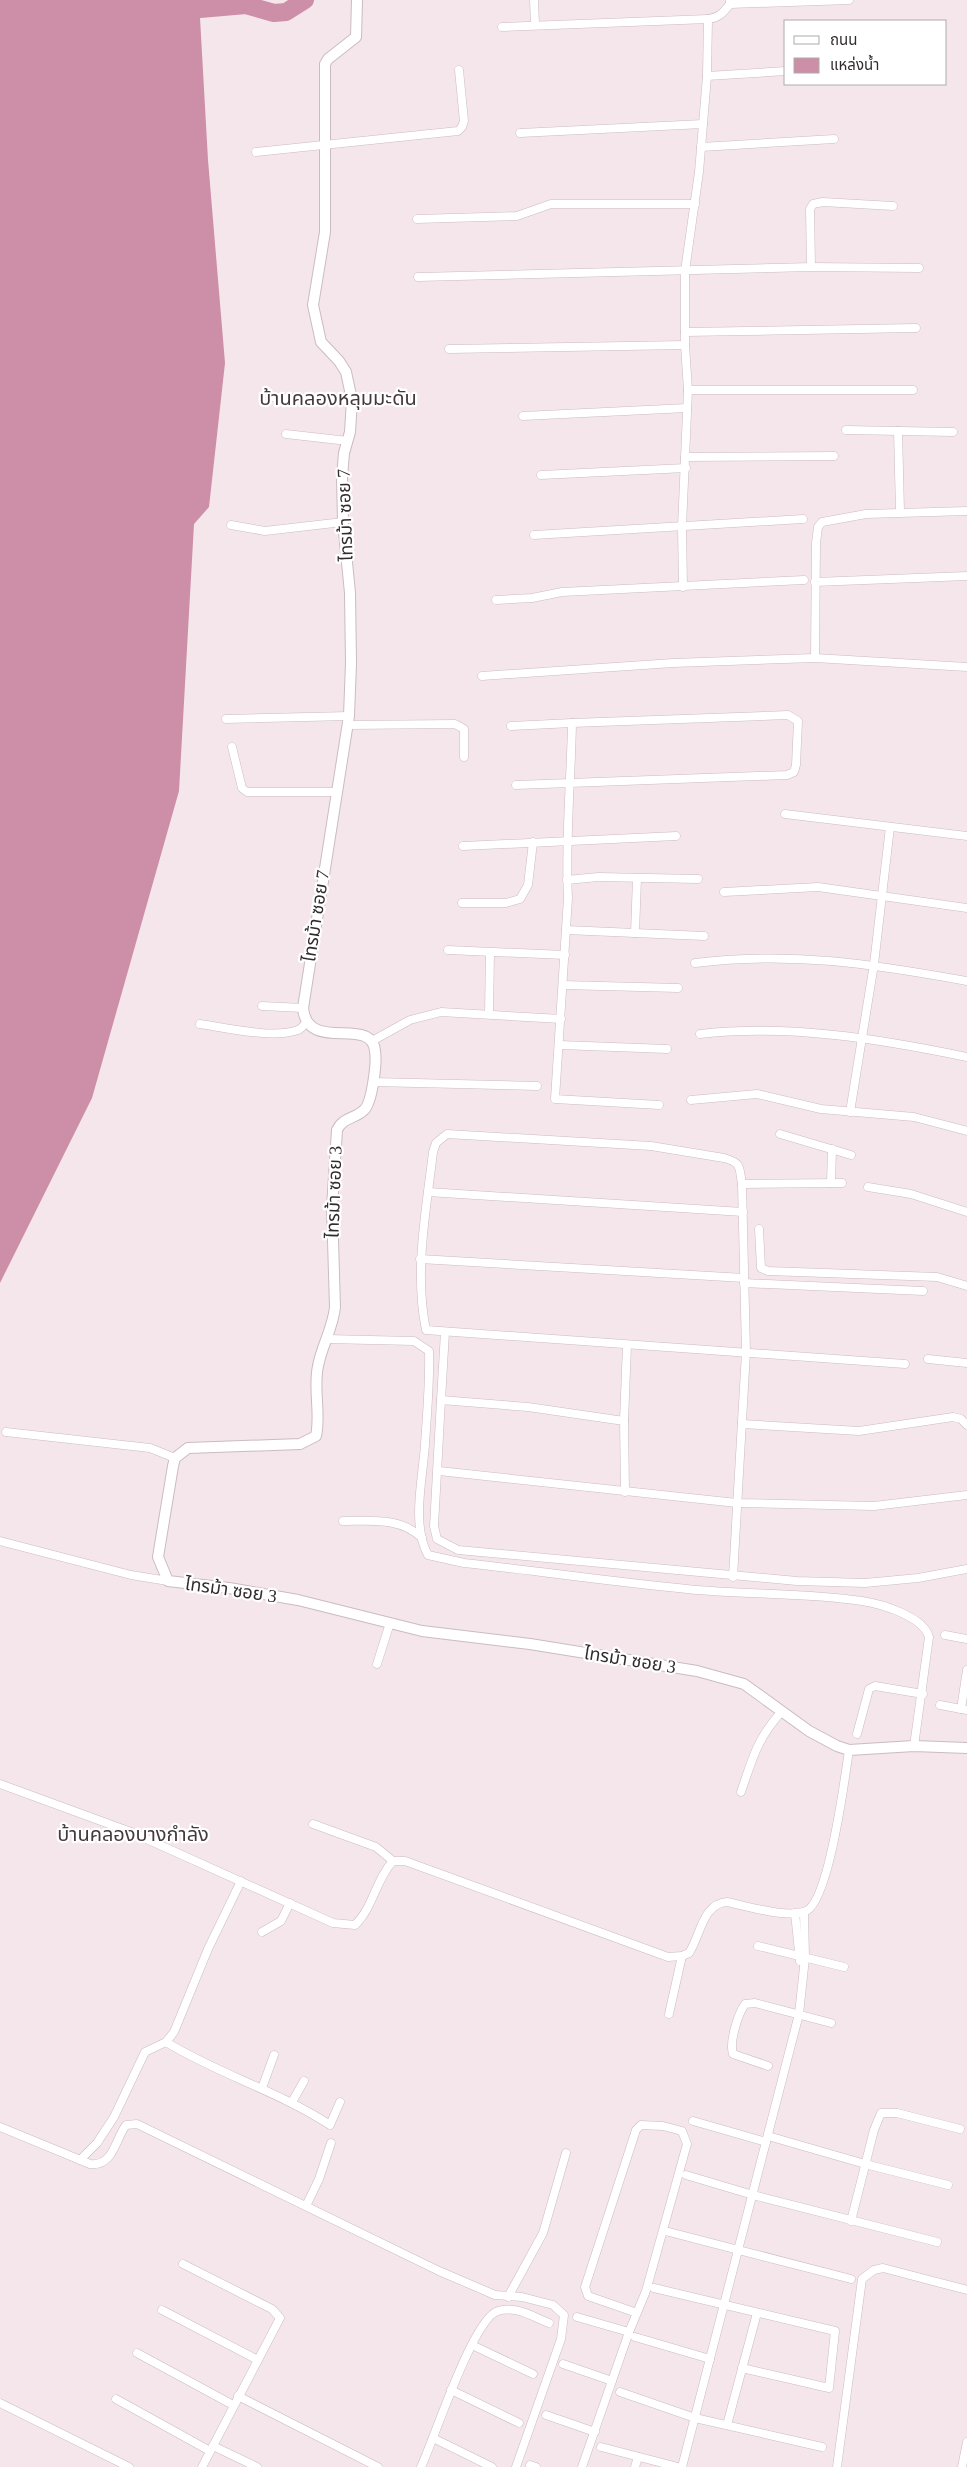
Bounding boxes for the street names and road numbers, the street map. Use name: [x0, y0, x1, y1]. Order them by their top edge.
street label: ไทรม้า ซอย 7: [333, 468, 357, 563]
street label: ไทรม้า ซอย 7: [299, 869, 333, 964]
street label: ไทรม้า ซอย 3: [322, 1145, 346, 1240]
street label: ไทรม้า ซอย 3: [183, 1574, 278, 1606]
street label: ไทรม้า ซอย 3: [582, 1643, 677, 1677]

